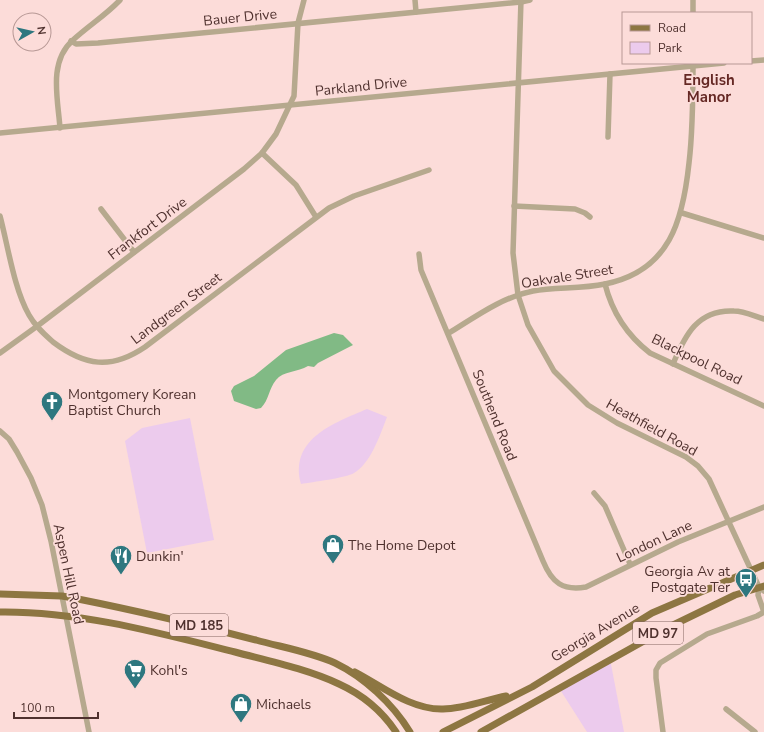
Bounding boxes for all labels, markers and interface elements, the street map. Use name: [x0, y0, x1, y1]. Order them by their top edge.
street label: Bauer Drive: [202, 4, 278, 31]
north arrow: [12, 12, 52, 52]
legend: [622, 12, 752, 64]
text: Road: [658, 20, 686, 36]
text: N: [33, 26, 49, 36]
text: Park: [658, 40, 683, 56]
district label: English Manor: [683, 70, 735, 107]
street label: Parkland Drive: [314, 72, 408, 101]
street label: Frankfort Drive: [104, 192, 191, 264]
street label: Oakvale Street: [520, 260, 614, 293]
street label: Landgreen Street: [127, 268, 226, 349]
street label: Blackpool Road: [648, 329, 745, 390]
street label: Southend Road: [468, 367, 521, 464]
place label: Montgomery Korean Baptist Church: [68, 385, 196, 420]
church icon: Montgomery Korean Baptist Church: [39, 389, 65, 422]
street label: Heathfield Road: [603, 394, 701, 460]
street label: London Lane: [613, 516, 695, 567]
street label: Aspen Hill Road: [49, 522, 88, 626]
shop icon: The Home Depot: [320, 532, 346, 565]
place label: The Home Depot: [348, 536, 456, 555]
restaurant icon: Dunkin': [108, 543, 134, 576]
place label: Dunkin': [136, 547, 184, 566]
place label: Georgia Av at Postgate Ter: [644, 562, 730, 597]
bus stop icon: Georgia Av at Postgate Ter: [733, 566, 759, 599]
street label: Georgia Avenue: [547, 598, 643, 666]
road number: MD 185: [170, 614, 228, 636]
road number: MD 97: [633, 622, 683, 644]
supermarket icon: Kohl's: [122, 657, 148, 690]
place label: Kohl's: [150, 661, 188, 680]
shop icon: Michaels: [228, 691, 254, 724]
scale bar: [14, 694, 98, 720]
place label: Michaels: [256, 695, 312, 714]
text: 100 m: [20, 700, 55, 716]

